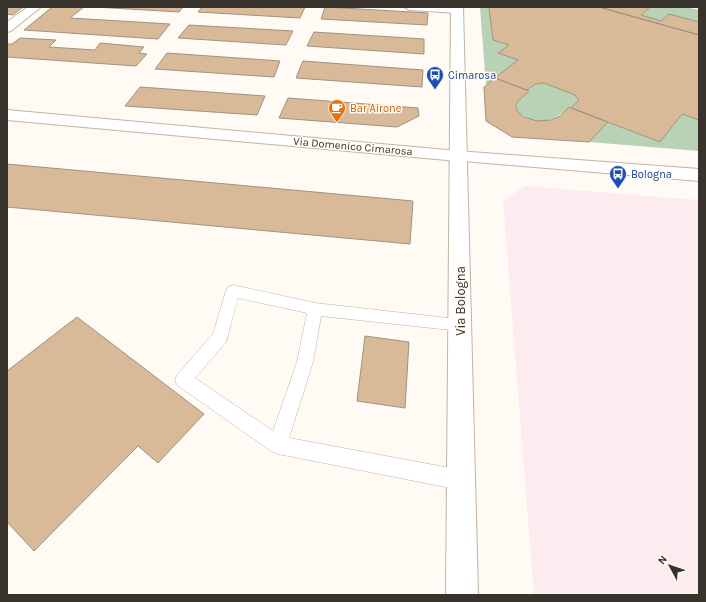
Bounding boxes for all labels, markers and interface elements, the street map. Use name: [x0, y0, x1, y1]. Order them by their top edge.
bus stop icon: Cimarosa: [425, 65, 445, 90]
place label: Cimarosa: [448, 69, 496, 82]
cafe icon: Bar Airone: [327, 98, 347, 123]
place label: Bar Airone: [350, 102, 402, 115]
street label: Via Domenico Cimarosa: [293, 135, 413, 158]
bus stop icon: Bologna: [608, 164, 628, 189]
place label: Bologna: [631, 168, 672, 181]
street label: Via Bologna: [453, 266, 468, 336]
north arrow: [650, 546, 690, 586]
text: N: [655, 553, 670, 567]

